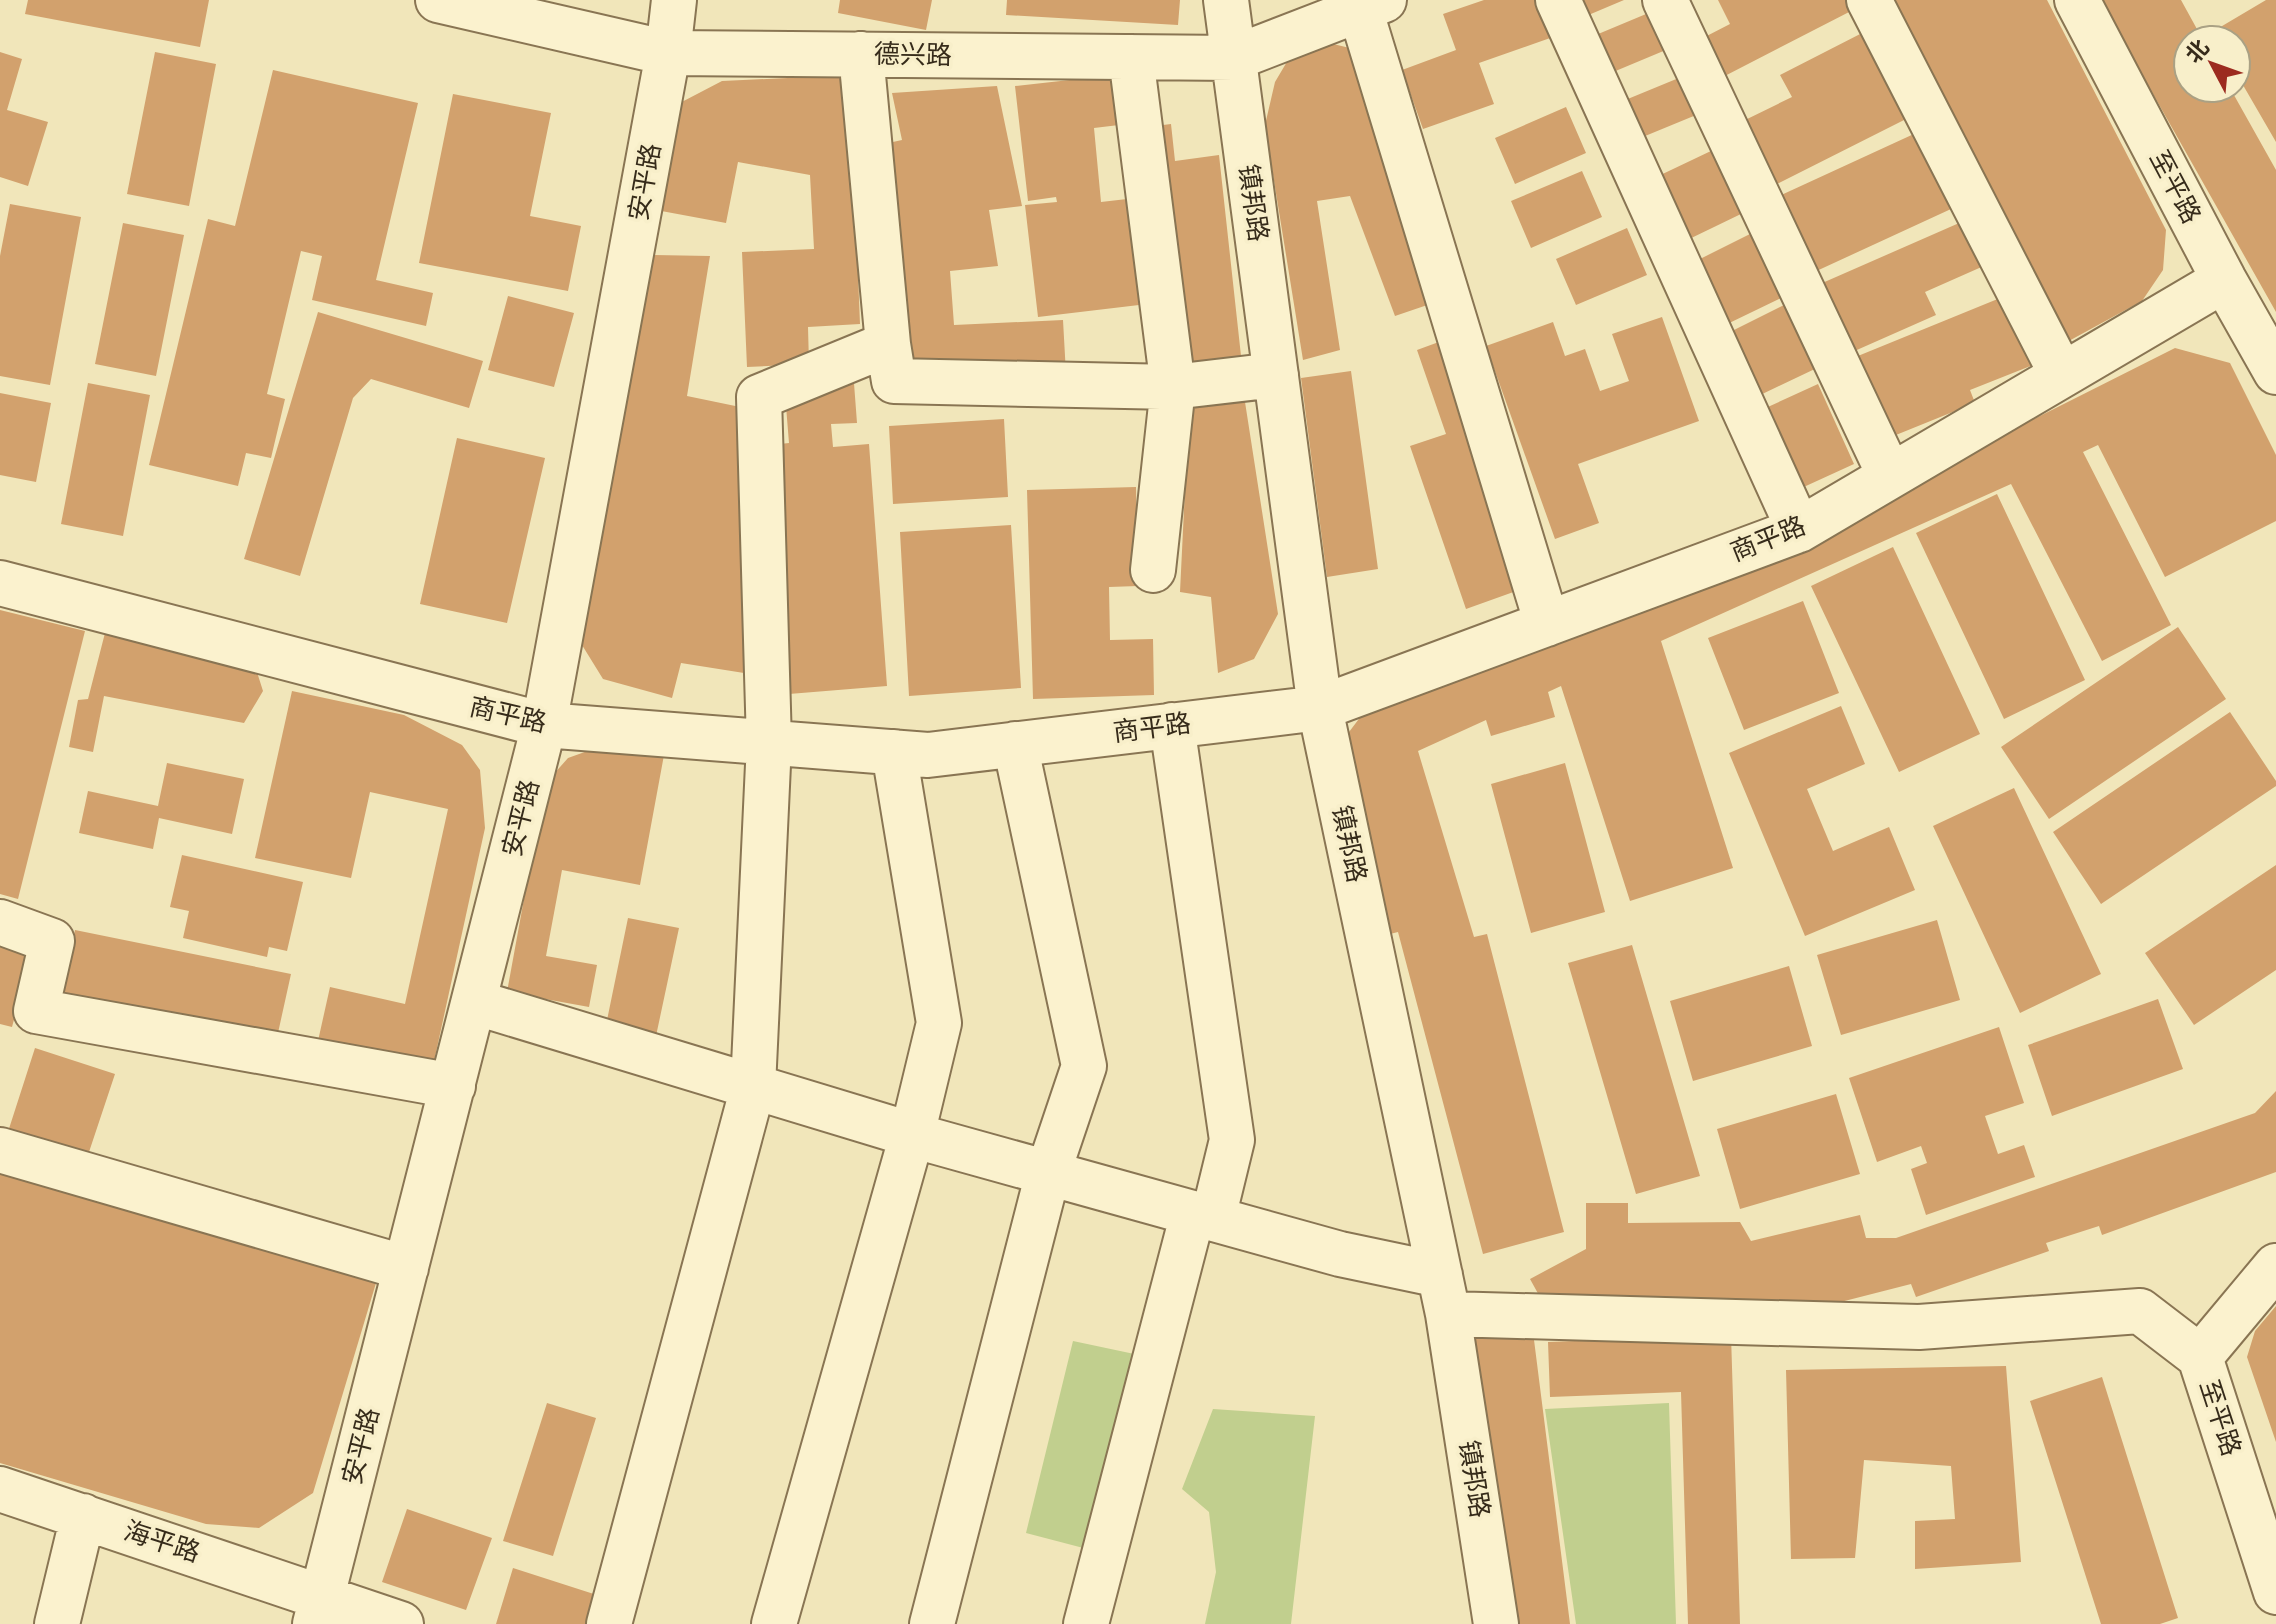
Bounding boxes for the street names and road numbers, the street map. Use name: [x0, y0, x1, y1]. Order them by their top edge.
street label: 德兴路: [874, 39, 952, 71]
street label: 安平路: [623, 141, 667, 223]
street label: 至平路: [2143, 145, 2207, 229]
street label: 镇邦路: [1232, 162, 1274, 244]
street label: 商平路: [1726, 510, 1810, 568]
street label: 商平路: [467, 691, 549, 739]
street label: 商平路: [1111, 708, 1193, 748]
street label: 安平路: [497, 776, 545, 860]
street label: 镇邦路: [1326, 803, 1372, 885]
street label: 至平路: [2193, 1376, 2247, 1460]
street label: 安平路: [337, 1404, 385, 1488]
street label: 镇邦路: [1453, 1438, 1495, 1520]
street label: 海平路: [120, 1515, 204, 1569]

